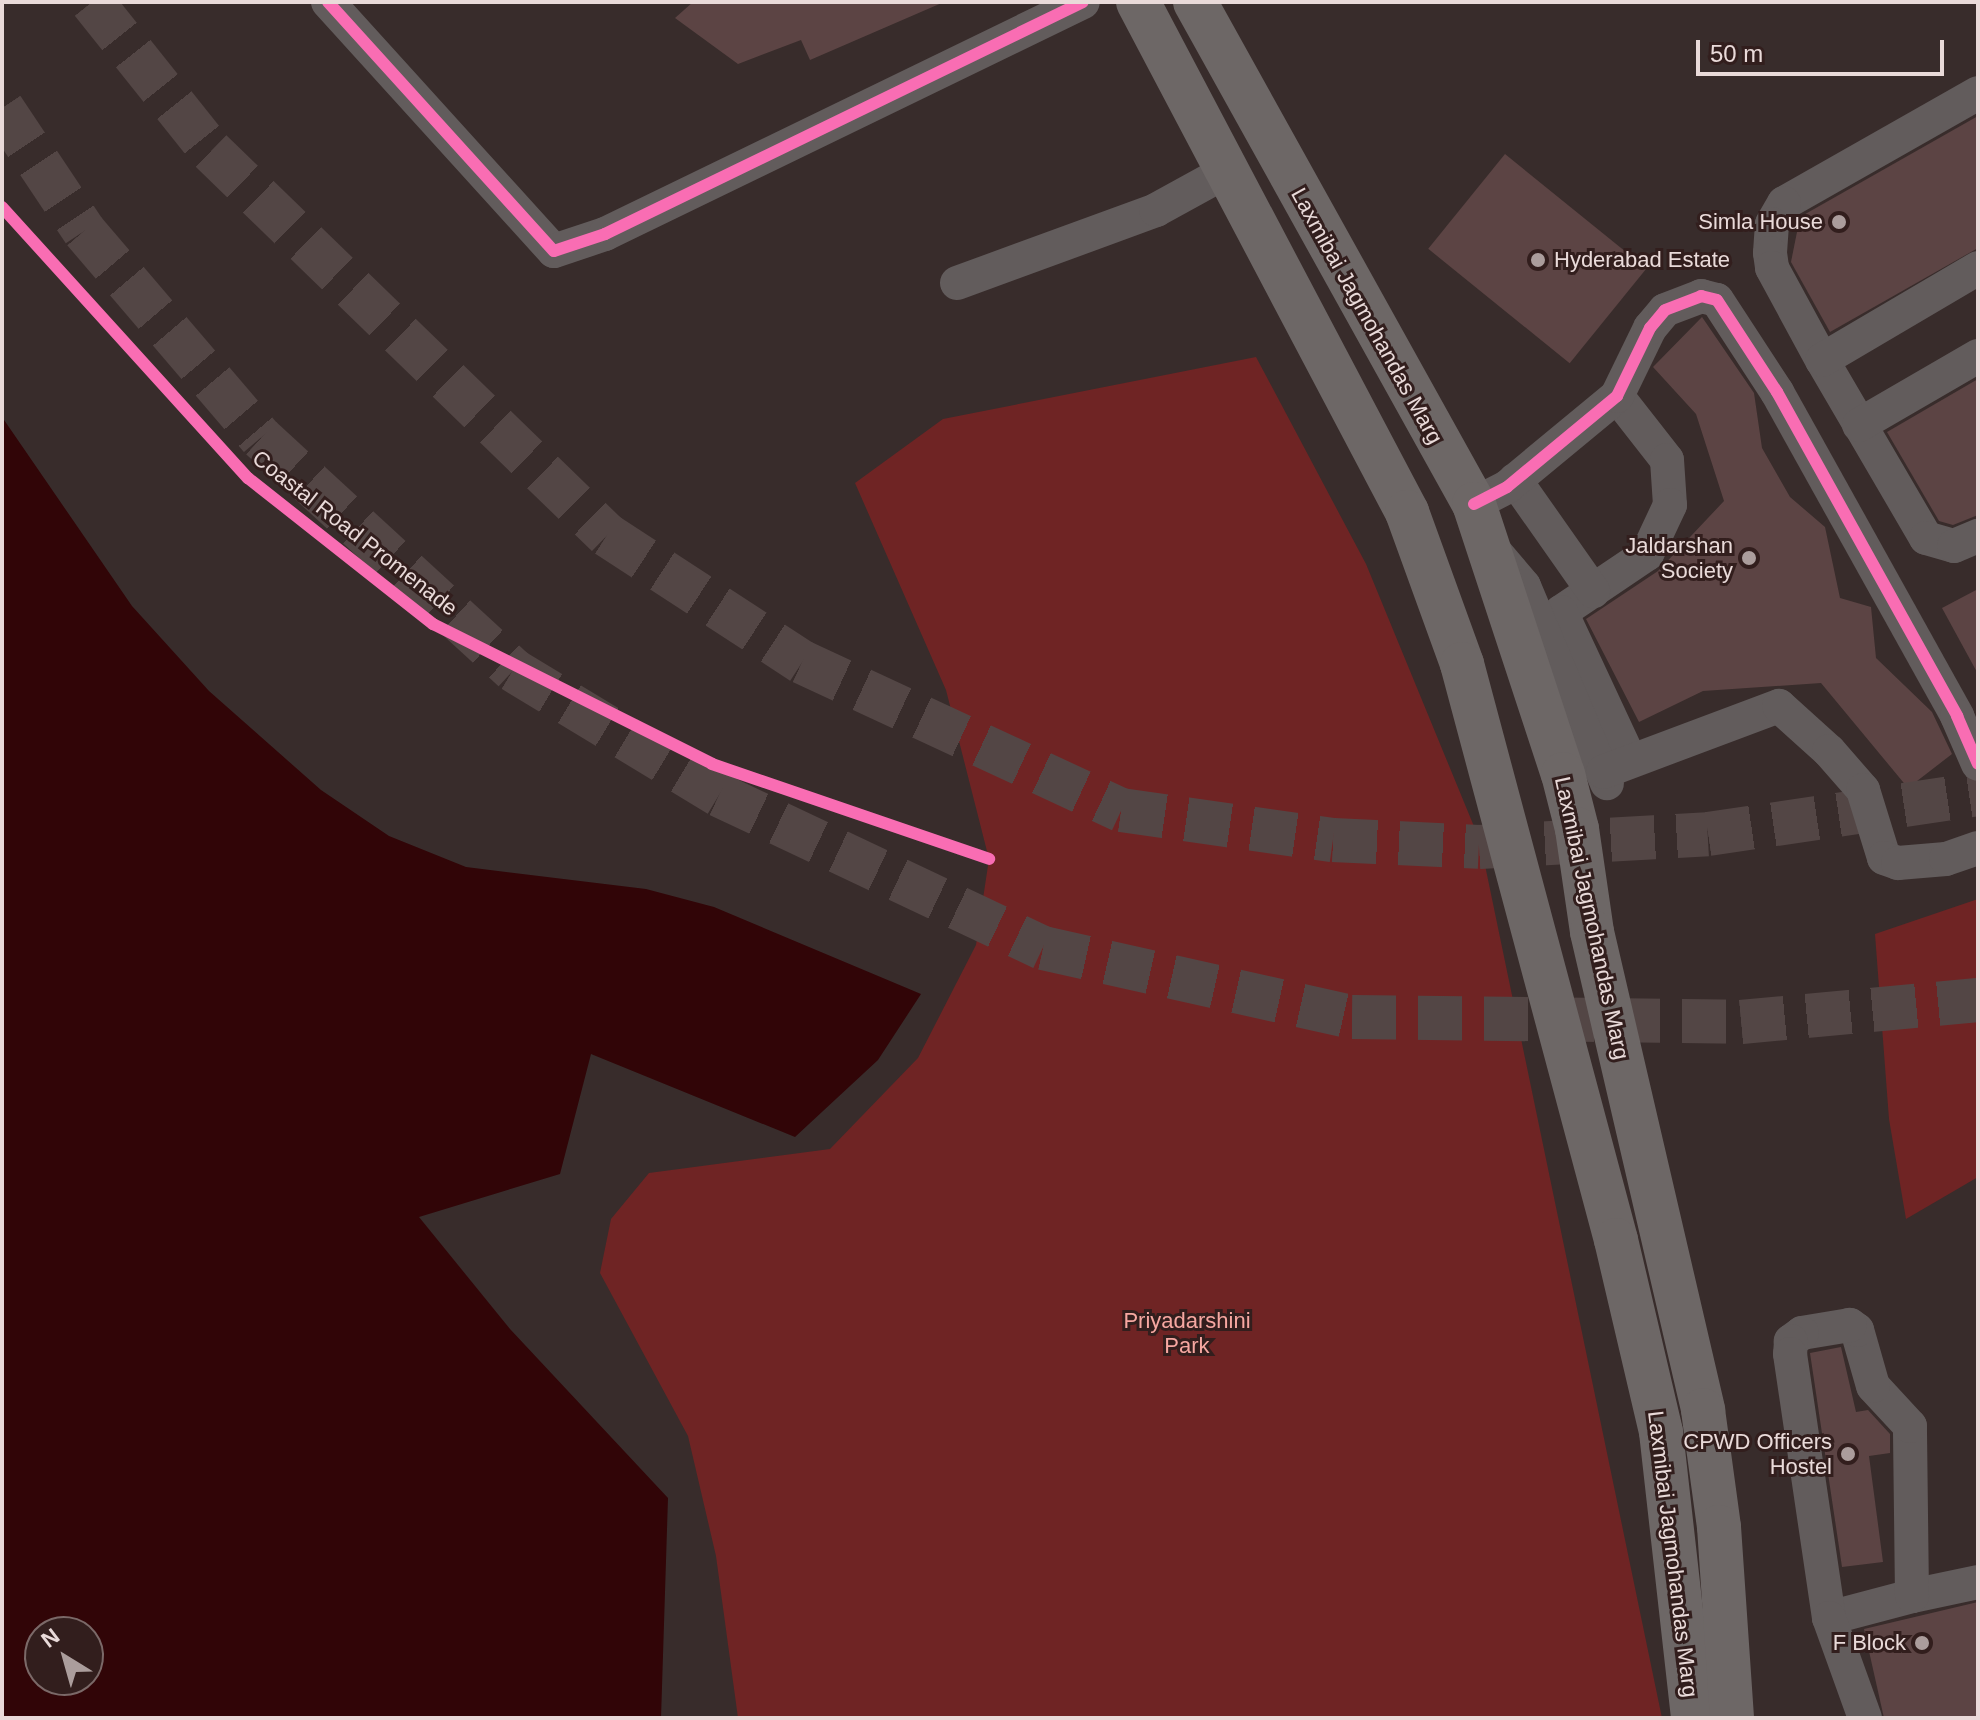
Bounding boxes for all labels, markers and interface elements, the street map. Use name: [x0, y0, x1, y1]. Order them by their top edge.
scale bar: [1700, 24, 1948, 74]
text: 50 m: [1710, 40, 1763, 67]
street label: Laxmibai Jagmohandas Marg: [1285, 183, 1449, 449]
place label: Simla House: [1698, 209, 1823, 235]
marker: Simla House: [1830, 213, 1848, 231]
place label: Hyderabad Estate: [1554, 247, 1730, 273]
marker: Hyderabad Estate: [1529, 251, 1547, 269]
street label: Coastal Road Promenade: [247, 445, 463, 621]
place label: Jaldarshan Society: [1625, 532, 1733, 584]
marker: Jaldarshan Society: [1740, 549, 1758, 567]
street label: Laxmibai Jagmohandas Marg: [1549, 774, 1635, 1062]
park label: Priyadarshini Park: [1123, 1307, 1251, 1358]
street label: Laxmibai Jagmohandas Marg: [1642, 1409, 1704, 1699]
place label: CPWD Officers Hostel: [1683, 1428, 1832, 1480]
marker: CPWD Officers Hostel: [1839, 1445, 1857, 1463]
north arrow: [24, 1616, 104, 1696]
text: N: [37, 1623, 64, 1653]
place label: F Block: [1833, 1630, 1906, 1656]
marker: F Block: [1913, 1634, 1931, 1652]

